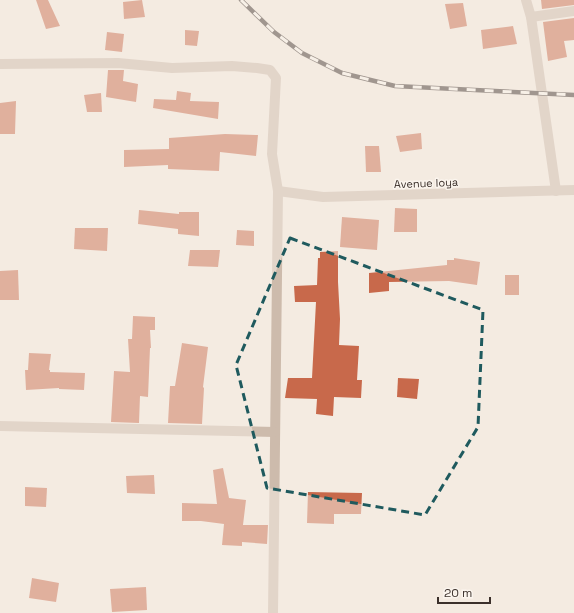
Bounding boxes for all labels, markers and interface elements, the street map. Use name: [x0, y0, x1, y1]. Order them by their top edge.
street label: Avenue loya: [394, 175, 459, 191]
scale bar: [438, 579, 490, 605]
text: 20 m: [444, 585, 472, 601]

